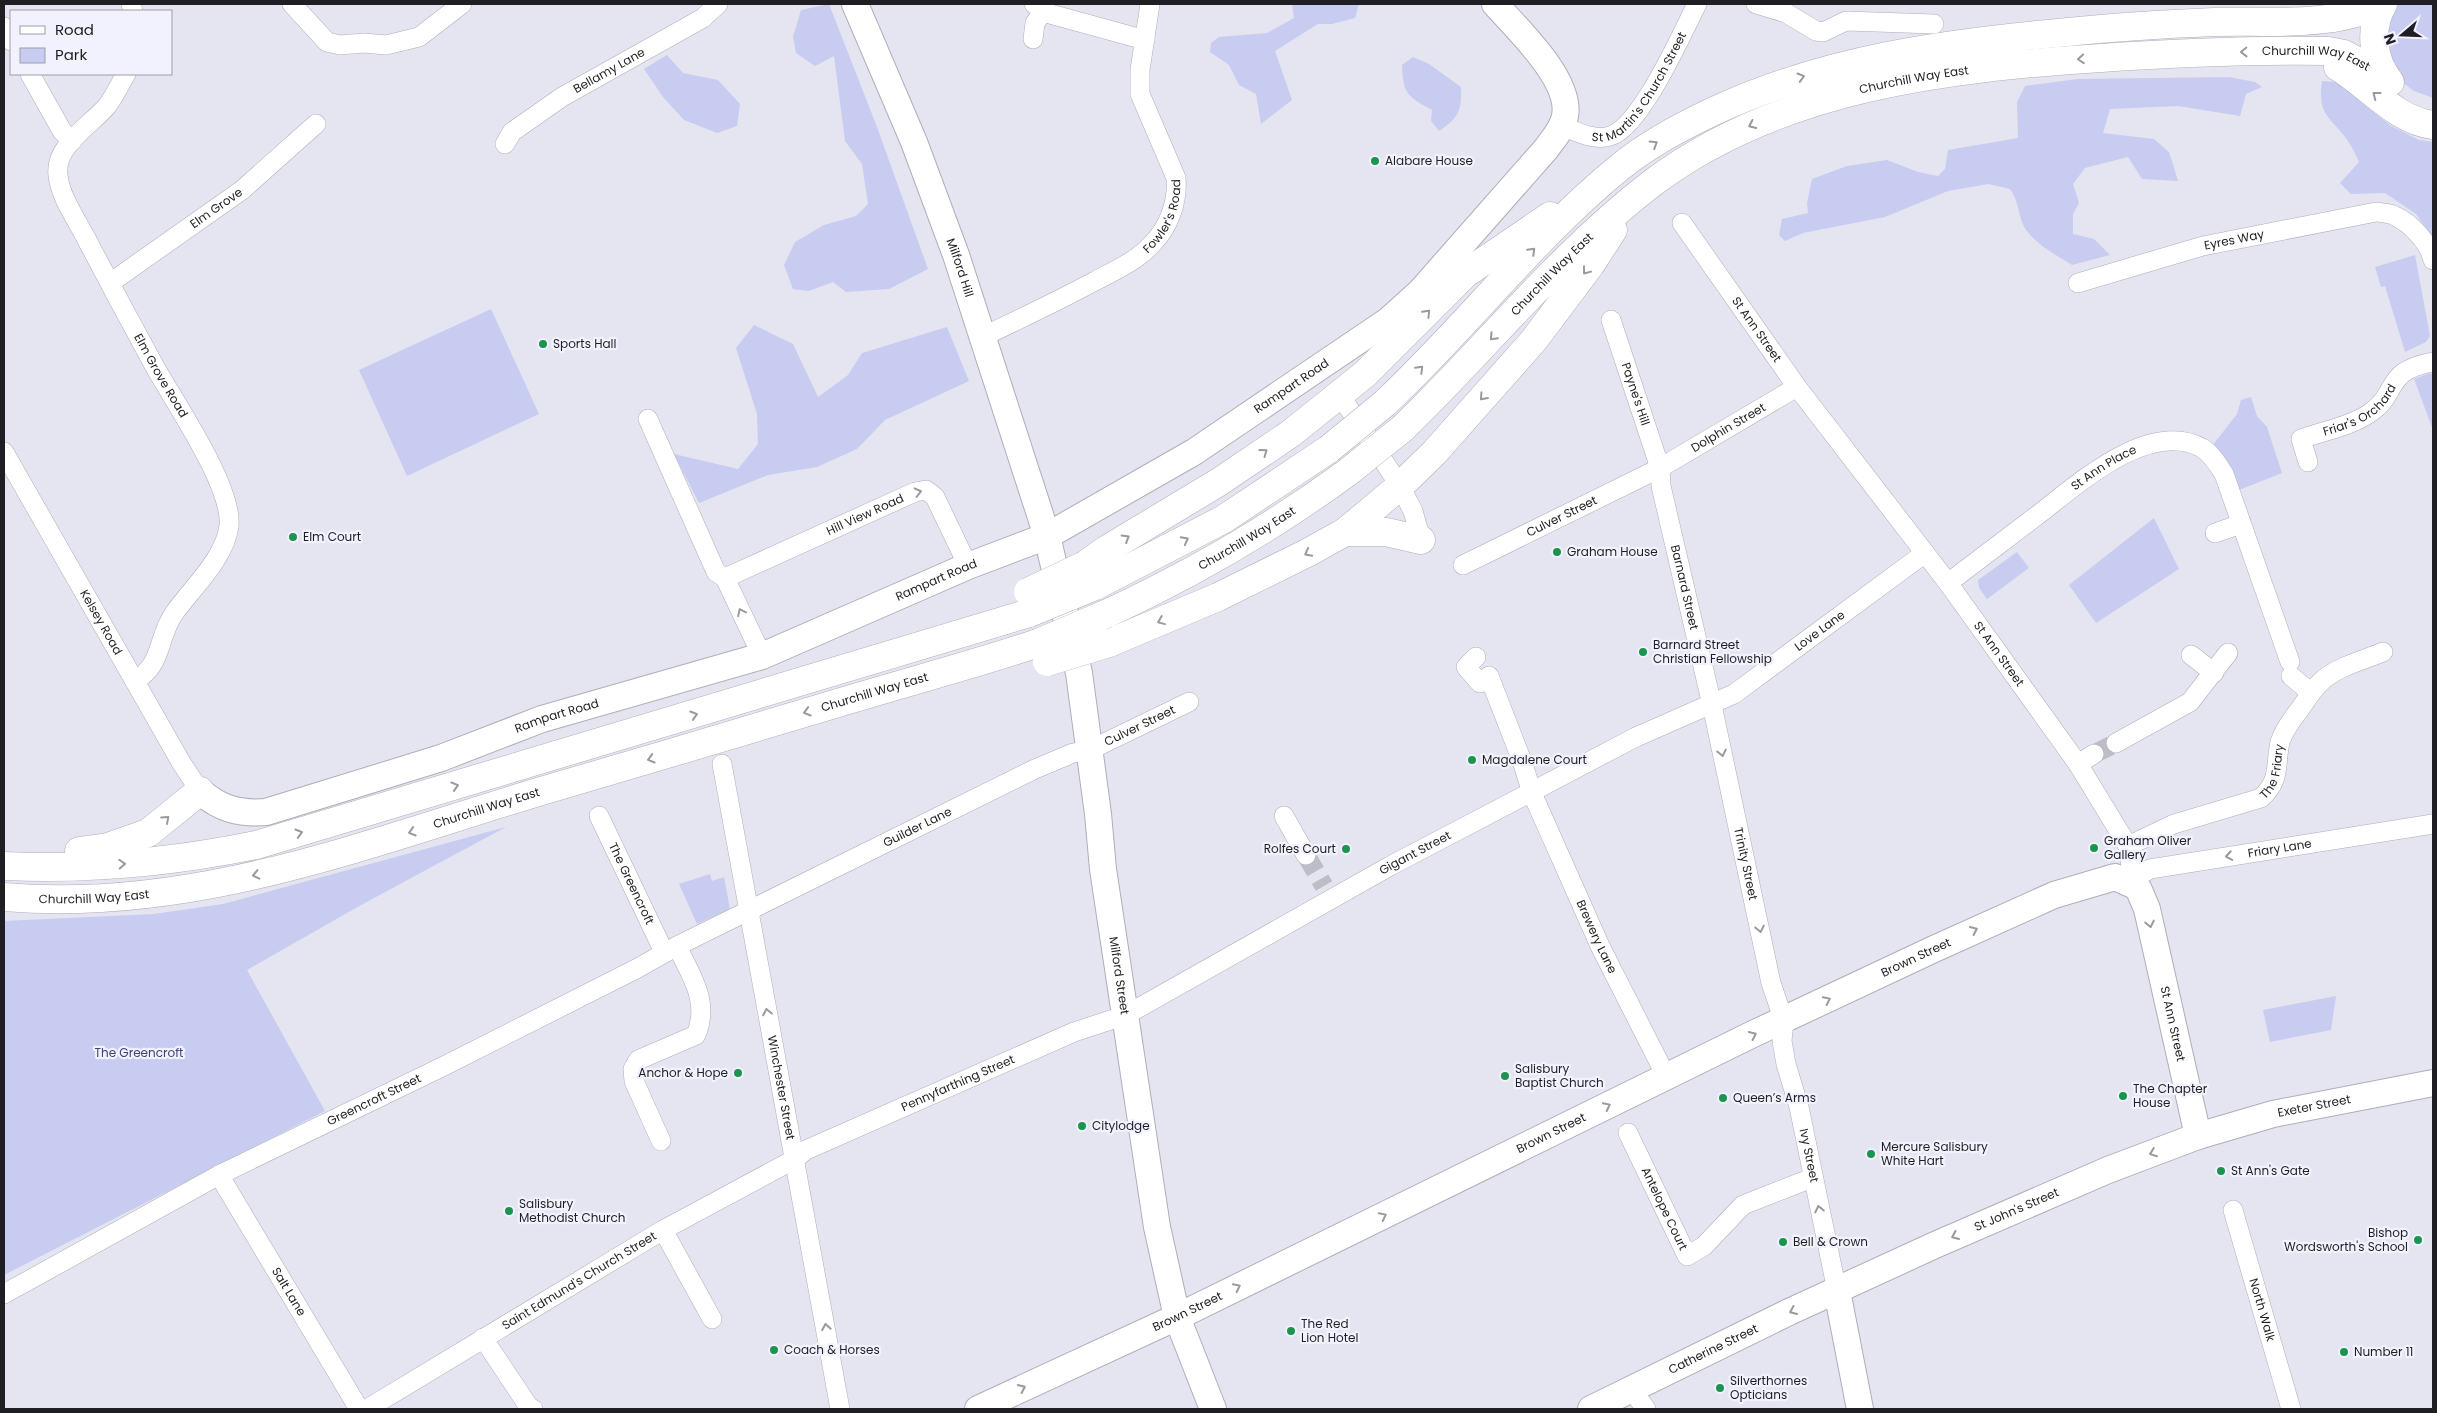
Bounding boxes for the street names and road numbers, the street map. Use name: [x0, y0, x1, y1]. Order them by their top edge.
street label: St Martin's Church Street: [1591, 29, 1690, 146]
street label: Churchill Way East: [2262, 42, 2373, 75]
street label: Bellamy Lane: [570, 43, 648, 97]
street label: Churchill Way East: [1857, 61, 1970, 98]
street label: Fowler's Road: [1139, 179, 1184, 257]
street label: Elm Grove: [186, 183, 246, 232]
street label: Eyres Way: [2202, 225, 2266, 254]
street label: Churchill Way East: [1506, 229, 1597, 319]
street label: Milford Hill: [943, 236, 978, 299]
street label: St Ann Street: [1728, 293, 1786, 365]
street label: Elm Grove Road: [130, 330, 192, 421]
street label: Rampart Road: [1250, 354, 1332, 417]
street label: Payne's Hill: [1618, 360, 1654, 428]
street label: Friar's Orchard: [2321, 380, 2400, 440]
street label: Dolphin Street: [1688, 398, 1769, 456]
street label: St Ann Place: [2067, 441, 2139, 494]
street label: Hill View Road: [823, 489, 906, 539]
street label: Culver Street: [1523, 491, 1600, 541]
street label: Churchill Way East: [1195, 502, 1299, 574]
street label: Barnard Street: [1667, 543, 1703, 631]
street label: Rampart Road: [893, 554, 979, 605]
street label: Kelsey Road: [76, 586, 127, 658]
street label: Love Lane: [1791, 606, 1848, 655]
street label: St Ann Street: [1970, 618, 2029, 690]
street label: Churchill Way East: [819, 668, 930, 716]
street label: Rampart Road: [512, 694, 601, 737]
street label: Culver Street: [1101, 701, 1178, 750]
street label: The Friary: [2256, 742, 2287, 803]
street label: Churchill Way East: [431, 783, 542, 832]
street label: Guilder Lane: [880, 803, 954, 851]
street label: Trinity Street: [1730, 826, 1762, 902]
street label: Gigant Street: [1376, 827, 1454, 878]
street label: Friary Lane: [2246, 834, 2313, 861]
street label: The Greencroft: [605, 840, 659, 927]
street label: Churchill Way East: [38, 885, 150, 907]
street label: Brewery Lane: [1573, 897, 1622, 976]
street label: Brown Street: [1878, 934, 1953, 981]
street label: Milford Street: [1105, 935, 1134, 1016]
street label: St Ann Street: [2157, 984, 2190, 1063]
street label: Winchester Street: [764, 1034, 800, 1141]
street label: Pennyfarthing Street: [898, 1050, 1017, 1115]
street label: Greencroft Street: [324, 1069, 424, 1129]
street label: Exeter Street: [2276, 1090, 2352, 1121]
street label: Brown Street: [1513, 1109, 1588, 1157]
street label: Ivy Street: [1796, 1127, 1823, 1184]
street label: Antelope Court: [1638, 1164, 1692, 1253]
street label: St John's Street: [1971, 1183, 2061, 1235]
street label: Saint Edmund's Church Street: [499, 1227, 659, 1333]
street label: Salt Lane: [268, 1264, 310, 1319]
street label: North Walk: [2245, 1276, 2280, 1344]
street label: Brown Street: [1150, 1287, 1225, 1335]
street label: Catherine Street: [1665, 1320, 1761, 1378]

